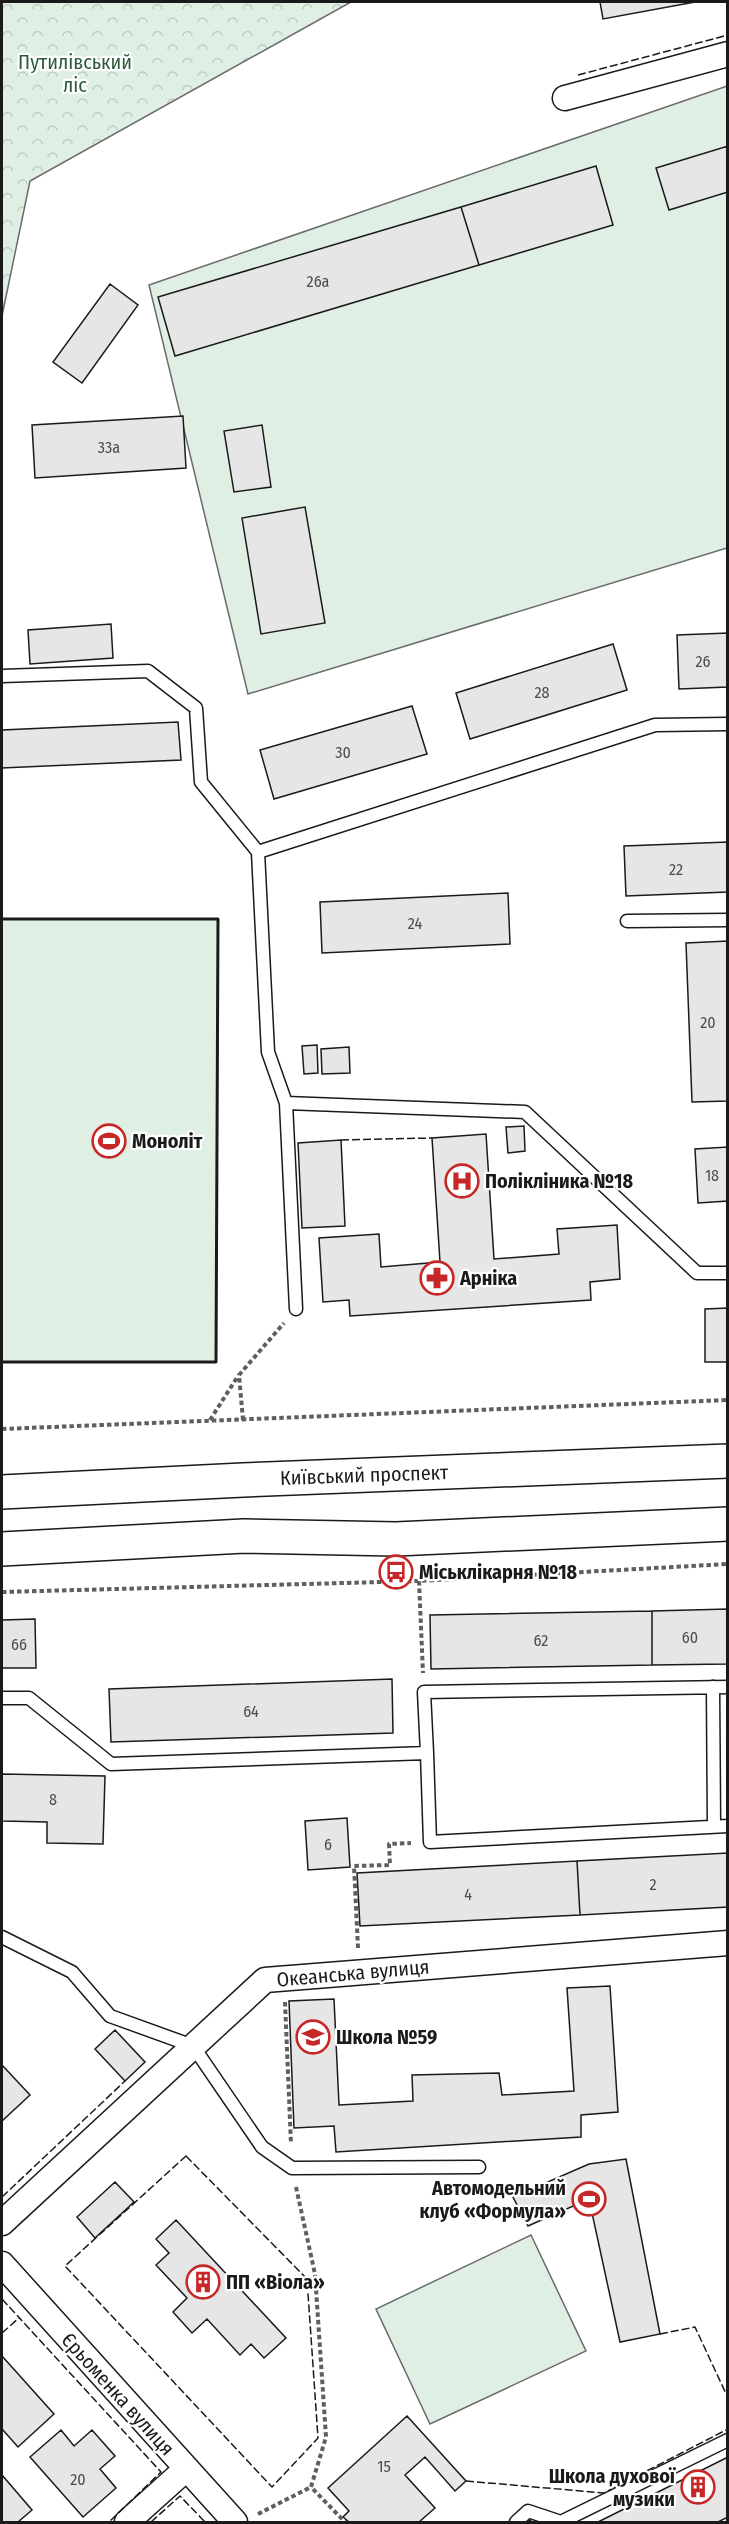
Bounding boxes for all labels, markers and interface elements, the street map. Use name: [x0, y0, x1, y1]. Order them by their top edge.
park label: Путилівський ліс: [18, 50, 132, 97]
house number: 26а: [307, 272, 330, 291]
house number: 33а: [98, 438, 120, 457]
house number: 26: [696, 652, 711, 671]
house number: 28: [534, 683, 550, 702]
house number: 30: [335, 743, 351, 762]
house number: 22: [669, 860, 683, 879]
house number: 24: [408, 914, 422, 933]
house number: 20: [700, 1013, 716, 1032]
sports icon: Моноліт: [91, 1123, 127, 1159]
place label: Моноліт: [132, 1129, 203, 1153]
hospital icon: Полікліника №18: [444, 1163, 480, 1199]
house number: 18: [705, 1166, 719, 1185]
place label: Полікліника №18: [485, 1169, 634, 1193]
pharmacy icon: Арніка: [419, 1260, 455, 1296]
place label: Арніка: [459, 1266, 517, 1290]
street label: Київський проспект: [280, 1460, 449, 1490]
bus stop icon: Міськлікарня №18: [378, 1554, 414, 1590]
place label: Міськлікарня №18: [419, 1560, 578, 1584]
house number: 60: [682, 1628, 698, 1647]
house number: 62: [534, 1631, 548, 1650]
house number: 66: [11, 1635, 27, 1654]
house number: 64: [243, 1702, 259, 1721]
house number: 8: [49, 1790, 57, 1809]
house number: 6: [324, 1835, 332, 1854]
house number: 2: [649, 1875, 657, 1894]
house number: 4: [464, 1885, 472, 1904]
street label: Океанська вулиця: [276, 1954, 430, 1992]
school or university icon: Школа №59: [295, 2019, 331, 2055]
place label: Школа №59: [336, 2025, 437, 2049]
place label: Автомодельний клуб «Формула»: [420, 2176, 566, 2223]
sports icon: Автомодельний клуб «Формула»: [571, 2181, 607, 2217]
building icon: ПП «Віола»: [185, 2264, 221, 2300]
place label: ПП «Віола»: [226, 2270, 325, 2294]
street label: Єрьоменка вулиця: [57, 2328, 179, 2460]
house number: 15: [377, 2457, 391, 2476]
place label: Школа духової музики: [549, 2464, 677, 2511]
building icon: Школа духової музики: [680, 2469, 716, 2505]
house number: 20: [70, 2470, 86, 2489]

